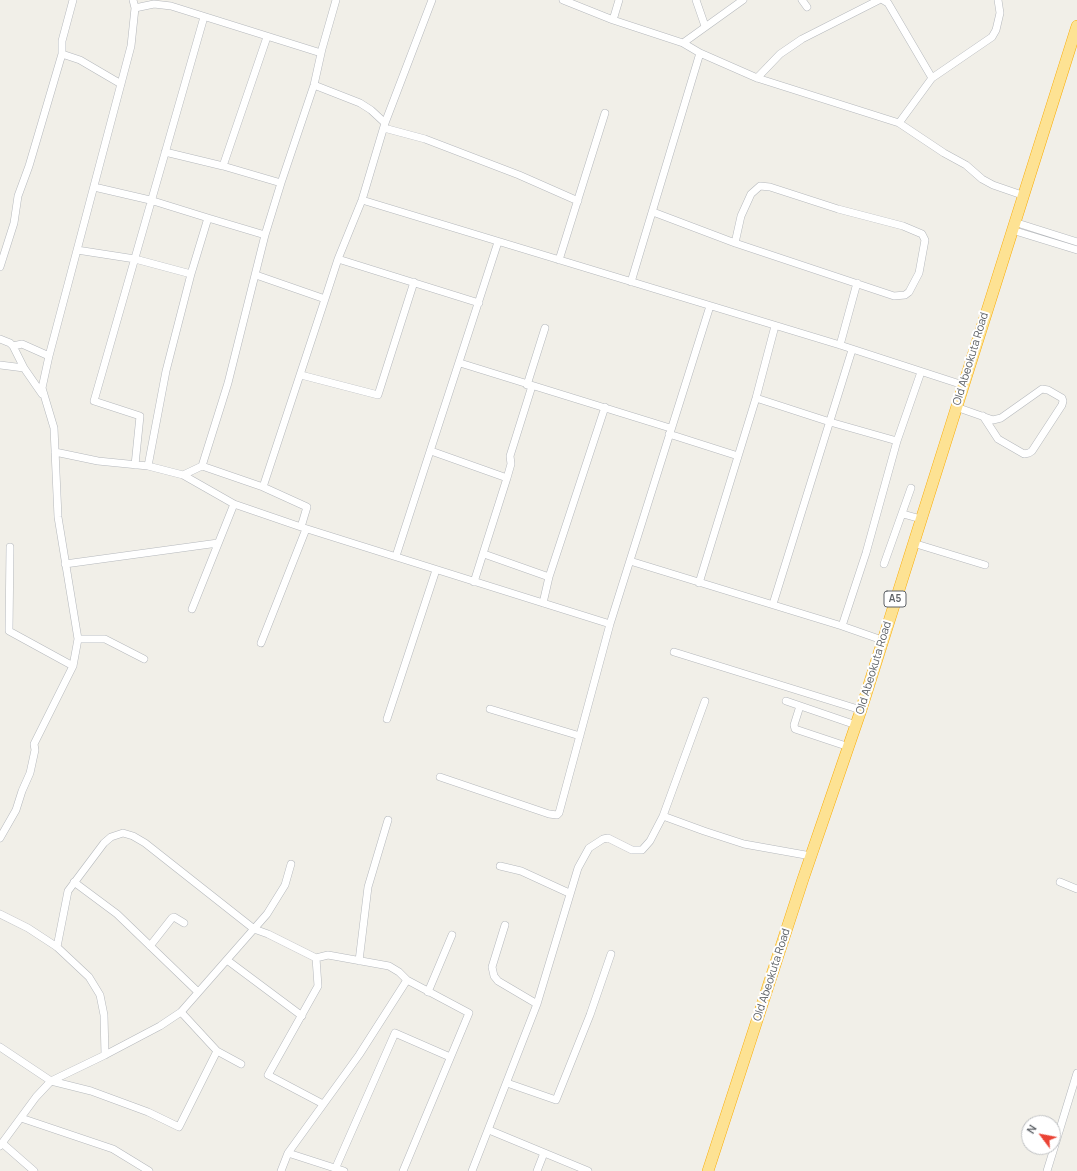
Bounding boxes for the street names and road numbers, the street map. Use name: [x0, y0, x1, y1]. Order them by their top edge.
street label: Old Abeokuta Road: [951, 311, 991, 407]
road number: A5: [884, 591, 906, 607]
street label: Old Abeokuta Road: [854, 620, 894, 716]
street label: Old Abeokuta Road: [751, 927, 793, 1023]

